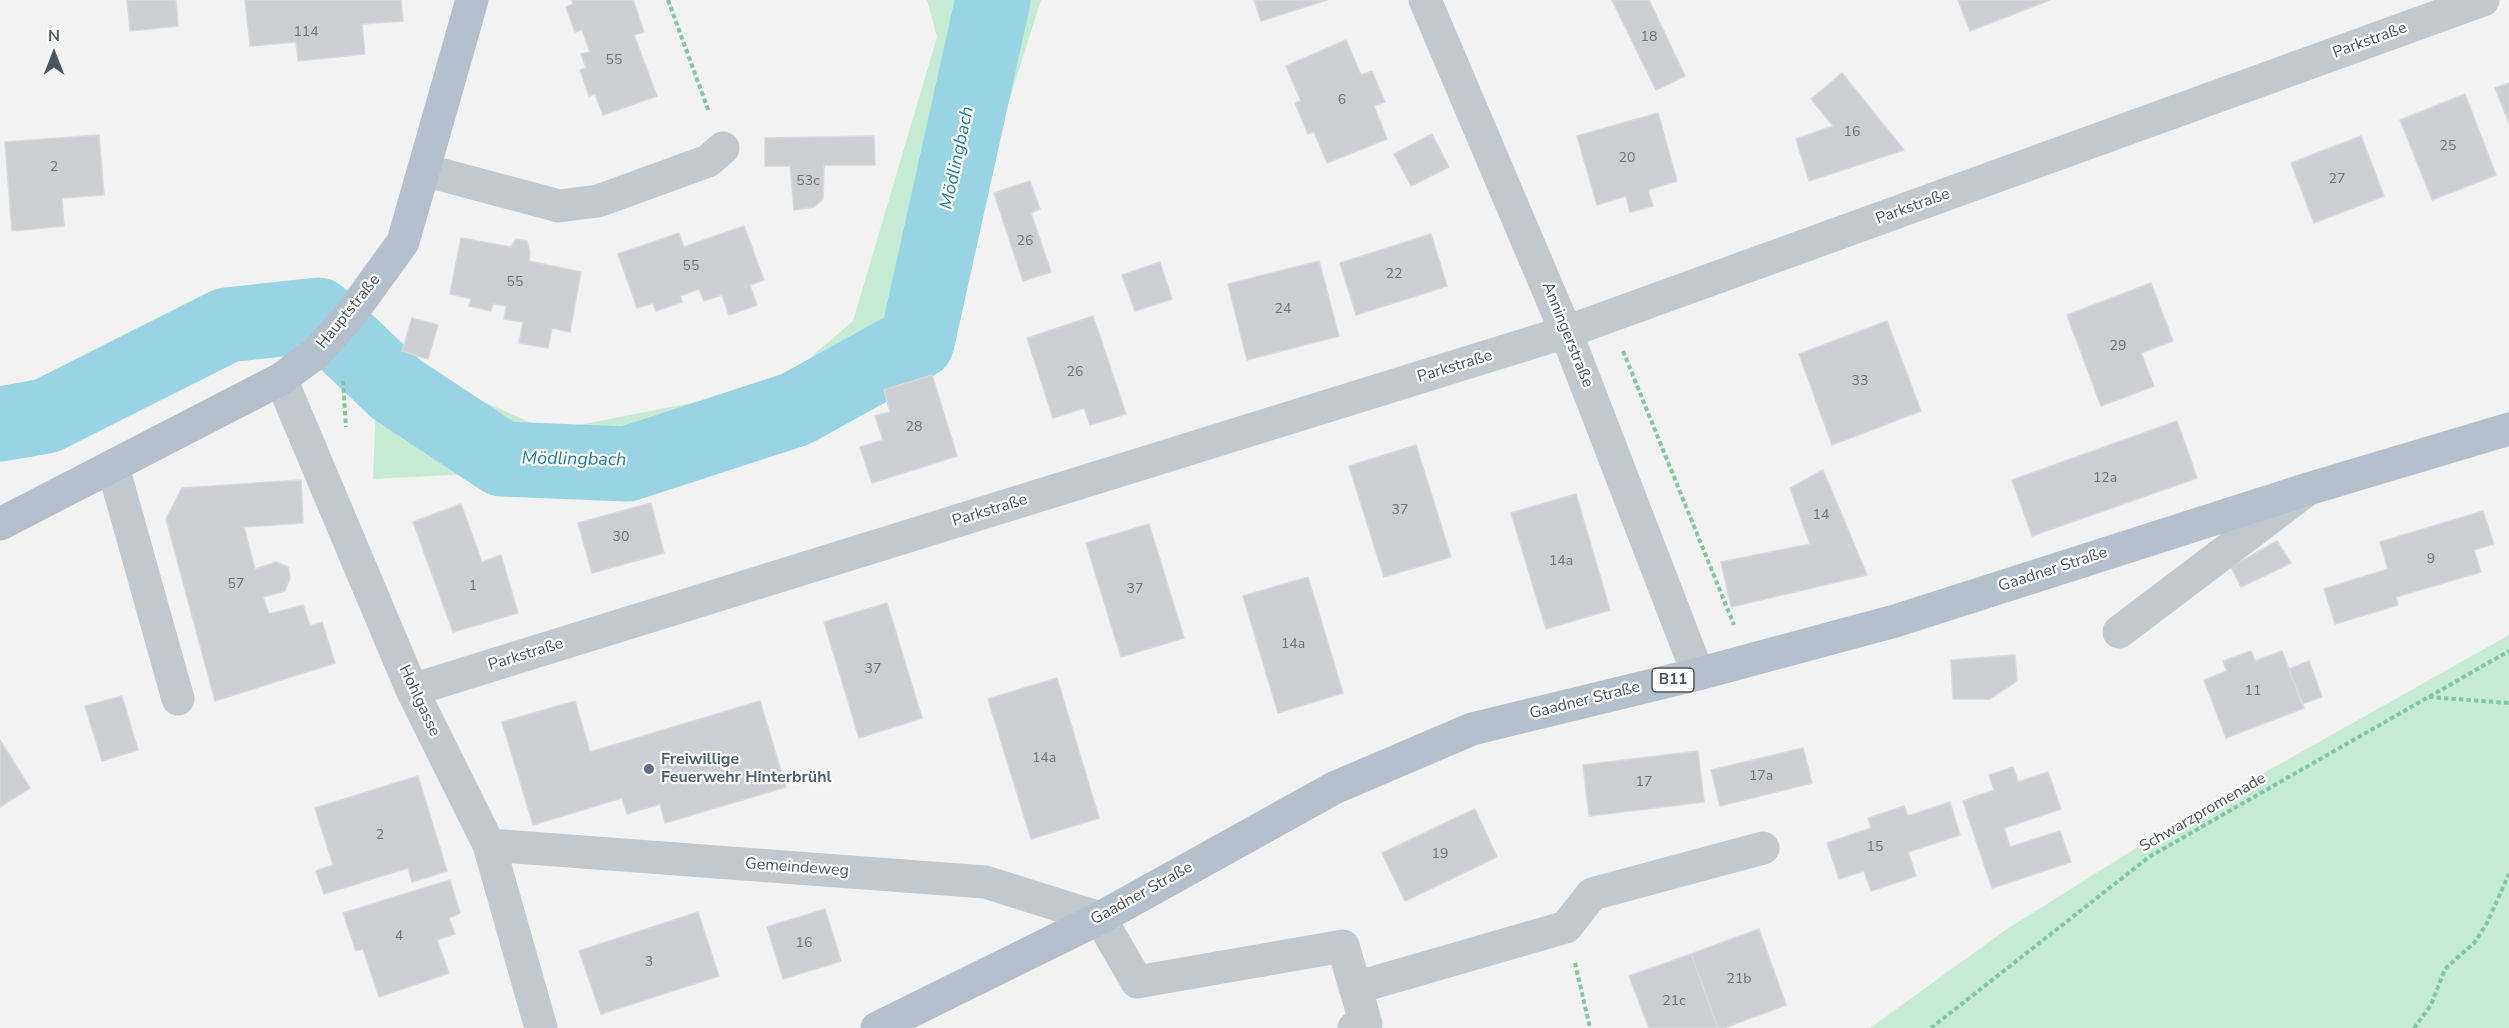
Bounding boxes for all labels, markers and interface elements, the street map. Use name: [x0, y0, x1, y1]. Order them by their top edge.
street label: Parkstraße: [2330, 19, 2410, 63]
north arrow: [24, 24, 84, 84]
text: N: [48, 25, 60, 47]
house number: 114: [293, 25, 319, 41]
house number: 18: [1641, 30, 1657, 46]
house number: 55: [606, 53, 622, 69]
house number: 6: [1338, 93, 1346, 109]
water label: Mödlingbach: [937, 105, 979, 211]
house number: 16: [1844, 125, 1860, 141]
house number: 25: [2440, 139, 2456, 155]
house number: 20: [1619, 151, 1635, 167]
house number: 2: [50, 160, 58, 176]
house number: 27: [2329, 172, 2345, 188]
house number: 53c: [796, 174, 820, 190]
street label: Parkstraße: [1873, 185, 1953, 229]
house number: 26: [1017, 234, 1033, 250]
house number: 55: [683, 259, 699, 275]
house number: 22: [1386, 267, 1402, 283]
street label: Hauptstraße: [313, 271, 385, 353]
house number: 55: [507, 275, 523, 291]
street label: Anningerstraße: [1537, 280, 1597, 390]
house number: 24: [1275, 302, 1291, 318]
house number: 29: [2110, 339, 2126, 355]
street label: Parkstraße: [1415, 346, 1495, 388]
house number: 26: [1067, 365, 1083, 381]
house number: 33: [1852, 374, 1868, 390]
house number: 28: [906, 420, 922, 436]
water label: Mödlingbach: [521, 448, 627, 472]
house number: 12a: [2093, 471, 2117, 487]
street label: Parkstraße: [950, 490, 1030, 532]
house number: 37: [1392, 503, 1408, 519]
house number: 14: [1813, 508, 1829, 524]
house number: 30: [613, 530, 629, 546]
street label: Gaadner Straße: [1996, 543, 2110, 597]
house number: 9: [2427, 552, 2435, 568]
house number: 14a: [1549, 554, 1573, 570]
house number: 57: [228, 577, 244, 593]
house number: 1: [469, 579, 477, 595]
house number: 37: [1127, 582, 1143, 598]
street label: Parkstraße: [486, 634, 566, 676]
house number: 14a: [1281, 637, 1305, 653]
street label: Hohlgasse: [394, 662, 444, 740]
house number: 37: [865, 662, 881, 678]
road number: B11: [1652, 668, 1694, 692]
street label: Gaadner Straße: [1528, 678, 1642, 724]
house number: 11: [2245, 684, 2261, 700]
place label: Freiwillige Feuerwehr Hinterbrühl: [661, 750, 832, 788]
house number: 14a: [1032, 751, 1056, 767]
marker: Freiwillige Feuerwehr Hinterbrühl: [642, 762, 656, 776]
house number: 17a: [1749, 769, 1773, 785]
street label: Schwarzpromenade: [2136, 769, 2270, 857]
house number: 17: [1636, 775, 1652, 791]
house number: 2: [376, 828, 384, 844]
house number: 15: [1867, 840, 1883, 856]
house number: 19: [1432, 847, 1448, 863]
street label: Gemeindeweg: [744, 855, 850, 881]
street label: Gaadner Straße: [1088, 858, 1196, 930]
house number: 4: [395, 929, 403, 945]
house number: 16: [796, 936, 812, 952]
house number: 3: [645, 955, 653, 971]
house number: 21b: [1727, 972, 1751, 988]
house number: 21c: [1662, 994, 1686, 1010]

